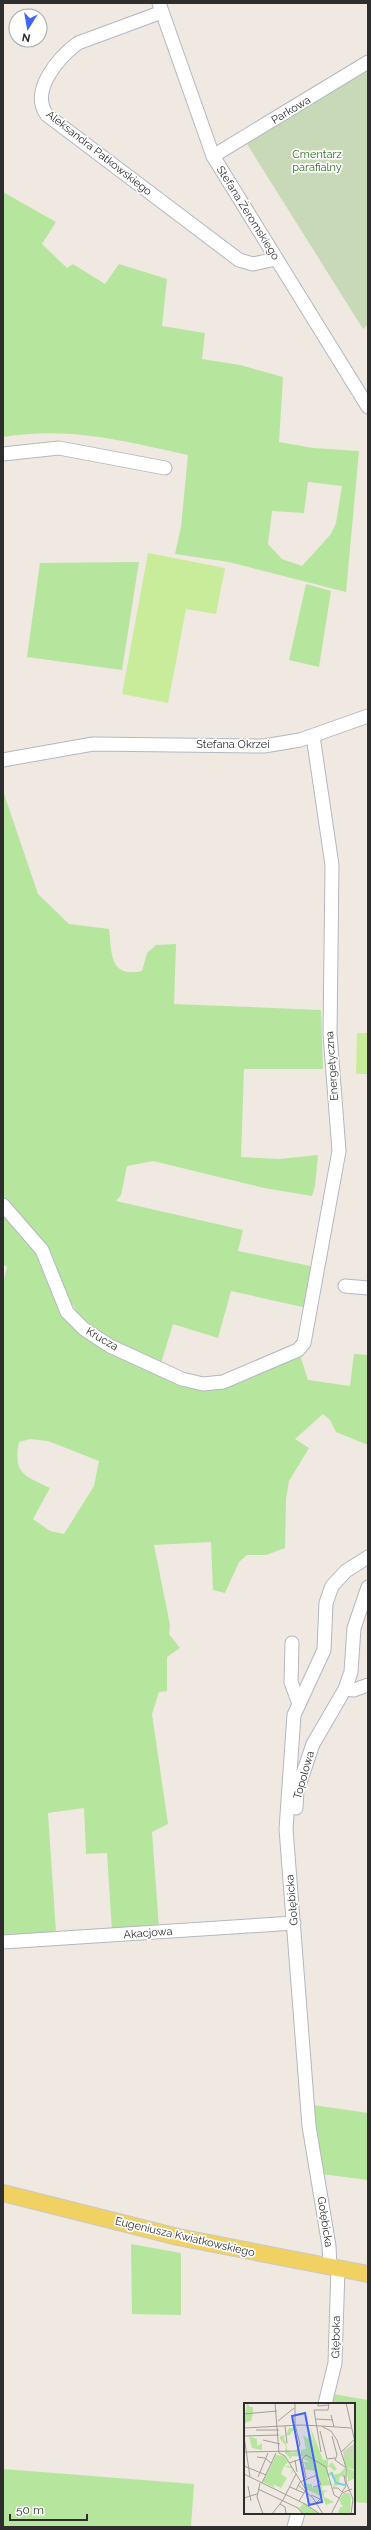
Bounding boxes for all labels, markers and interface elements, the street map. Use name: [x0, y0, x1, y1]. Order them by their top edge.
north arrow: [8, 8, 48, 48]
text: N: [21, 30, 32, 45]
street label: Parkowa: [269, 93, 313, 127]
street label: Aleksandra Patkowskiego: [44, 108, 155, 199]
park label: Cmentarz parafialny: [292, 148, 342, 174]
street label: Stefana Żeromskiego: [214, 164, 282, 263]
street label: Stefana Okrzei: [196, 738, 270, 751]
street label: Energetyczna: [323, 1031, 341, 1101]
street label: Krucza: [84, 1325, 120, 1353]
street label: Topolowa: [291, 1749, 317, 1801]
street label: Gołębicka: [283, 1874, 301, 1926]
street label: Akacjowa: [123, 1925, 173, 1941]
street label: Gołębicka: [315, 2196, 335, 2248]
street label: Eugeniusza Kwiatkowskiego: [114, 2215, 257, 2260]
street label: Głęboka: [329, 2316, 343, 2358]
inset map: [244, 2403, 355, 2514]
scale bar: [10, 2496, 87, 2522]
text: 50 m: [16, 2503, 44, 2517]

